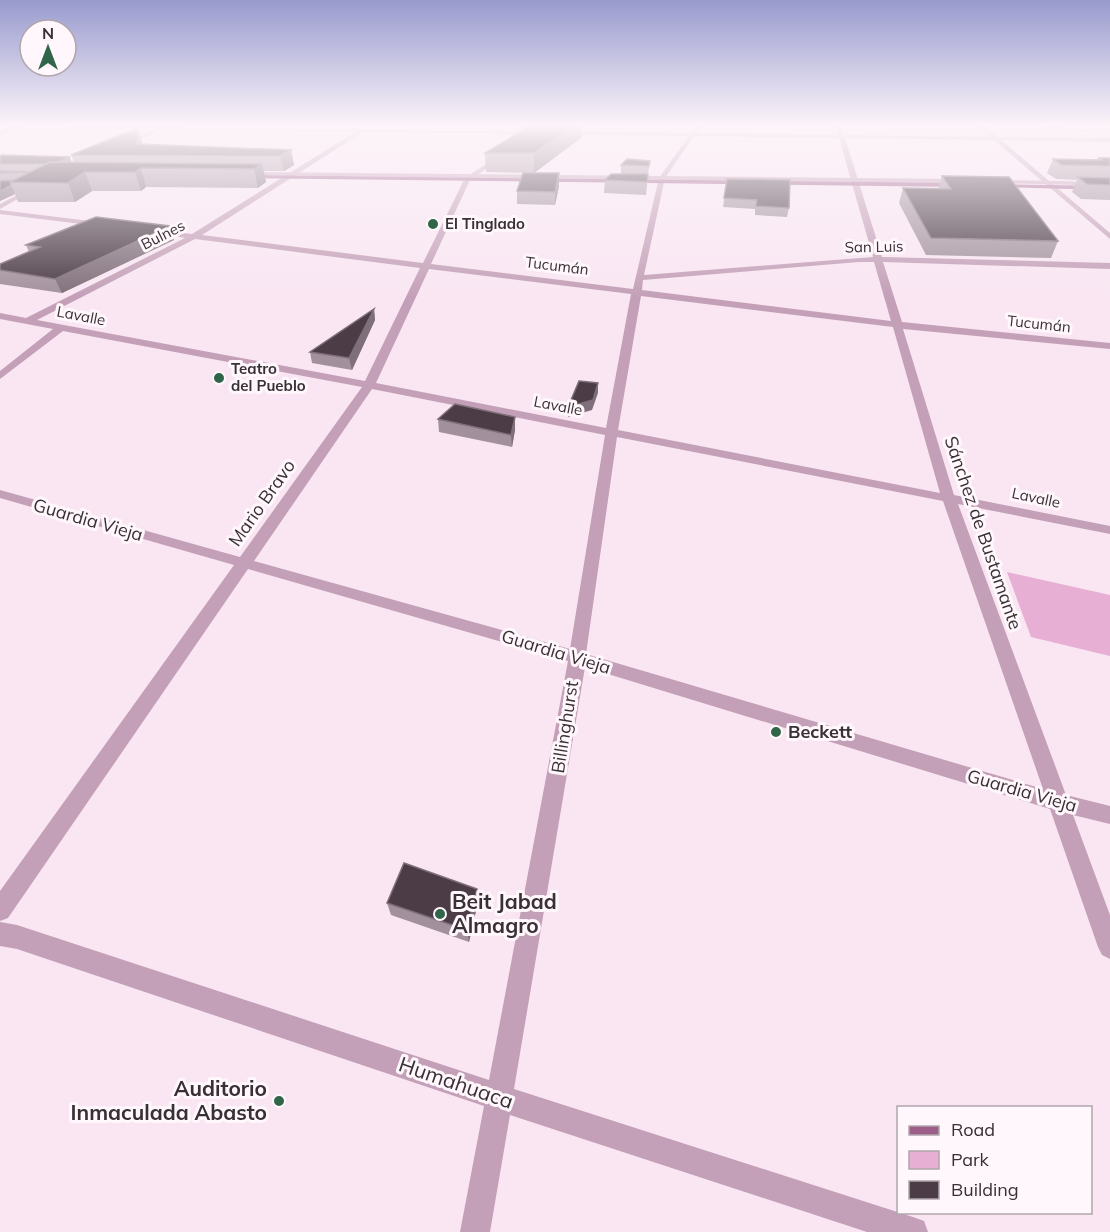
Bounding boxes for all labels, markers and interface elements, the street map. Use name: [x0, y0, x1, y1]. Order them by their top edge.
north arrow: [18, 18, 78, 78]
text: N: [42, 23, 54, 43]
place label: El Tinglado: [445, 214, 525, 233]
street label: Bulnes: [138, 215, 188, 254]
marker: El Tinglado: [426, 217, 440, 231]
street label: San Luis: [844, 236, 904, 257]
street label: Tucumán: [524, 252, 590, 279]
street label: Lavalle: [55, 301, 107, 330]
street label: Tucumán: [1006, 311, 1072, 336]
place label: Teatro del Pueblo: [231, 359, 306, 395]
marker: Teatro del Pueblo: [212, 371, 226, 385]
street label: Lavalle: [532, 391, 584, 420]
street label: Sánchez de Bustamante: [940, 433, 1027, 632]
street label: Mario Bravo: [223, 455, 300, 551]
street label: Lavalle: [1010, 483, 1062, 512]
street label: Guardia Vieja: [31, 493, 146, 546]
street label: Guardia Vieja: [499, 624, 614, 679]
street label: Billinghurst: [546, 679, 583, 775]
place label: Beckett: [788, 720, 852, 743]
marker: Beckett: [769, 725, 783, 739]
street label: Guardia Vieja: [965, 764, 1080, 817]
place label: Beit Jabad Almagro: [452, 888, 557, 938]
marker: Beit Jabad Almagro: [433, 907, 447, 921]
street label: Humahuaca: [396, 1050, 517, 1114]
place label: Auditorio Inmaculada Abasto: [71, 1075, 267, 1125]
marker: Auditorio Inmaculada Abasto: [272, 1094, 286, 1108]
legend: [897, 1106, 1092, 1214]
text: Road: [951, 1118, 995, 1141]
text: Park: [951, 1148, 990, 1171]
text: Building: [951, 1178, 1019, 1201]

